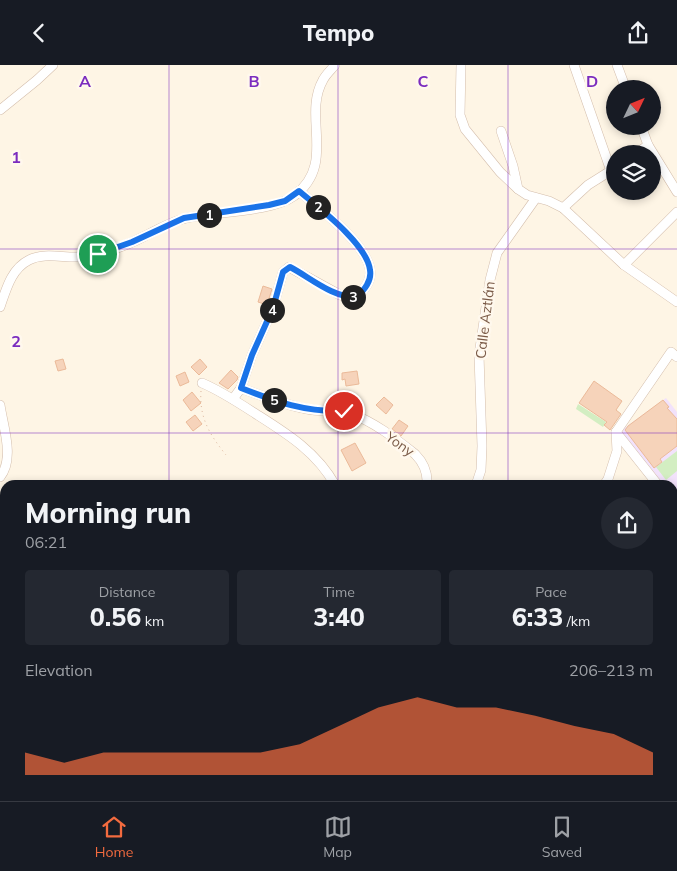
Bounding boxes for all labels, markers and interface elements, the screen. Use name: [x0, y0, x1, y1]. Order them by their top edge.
icon: back: [25, 19, 53, 47]
text: Tempo: [303, 19, 374, 47]
icon: share: [624, 19, 652, 47]
text: A: [79, 71, 91, 91]
text: B: [248, 71, 260, 91]
text: C: [418, 71, 429, 91]
text: D: [586, 71, 598, 91]
north arrow: [606, 80, 661, 135]
map controls: [606, 80, 661, 200]
button: layers: [606, 145, 661, 200]
text: 1: [11, 147, 21, 167]
pin: 2: [306, 195, 330, 219]
text: 2: [314, 198, 323, 216]
pin: 1: [196, 203, 222, 227]
text: 1: [205, 206, 214, 224]
pin: [77, 233, 119, 275]
icon: arrive: [84, 240, 112, 268]
street label: Calle Aztlán: [471, 280, 499, 360]
pin: 3: [340, 285, 366, 309]
text: 3: [349, 288, 358, 306]
pin: 4: [260, 297, 284, 323]
text: 4: [268, 301, 277, 319]
text: 2: [11, 331, 21, 351]
pin: 5: [262, 387, 286, 413]
pin: [323, 390, 365, 432]
text: 5: [270, 391, 279, 409]
icon: check: [330, 397, 358, 425]
street label: Yony: [381, 427, 418, 461]
text: Morning run: [25, 495, 191, 530]
button: share: [601, 497, 653, 549]
text: 06:21: [25, 532, 67, 552]
text: Distance: [99, 583, 155, 601]
text: Time: [323, 583, 355, 601]
text: Pace: [535, 583, 567, 601]
text: 0.56: [90, 601, 141, 632]
text: 3:40: [313, 601, 365, 632]
text: 6:33: [512, 601, 563, 632]
text: km: [141, 612, 164, 630]
text: /km: [563, 612, 590, 630]
text: Elevation: [25, 660, 93, 680]
text: 206–213 m: [569, 660, 653, 680]
tab: Home: [95, 813, 133, 861]
tab: Map: [323, 813, 352, 861]
tab: Saved: [542, 813, 582, 861]

